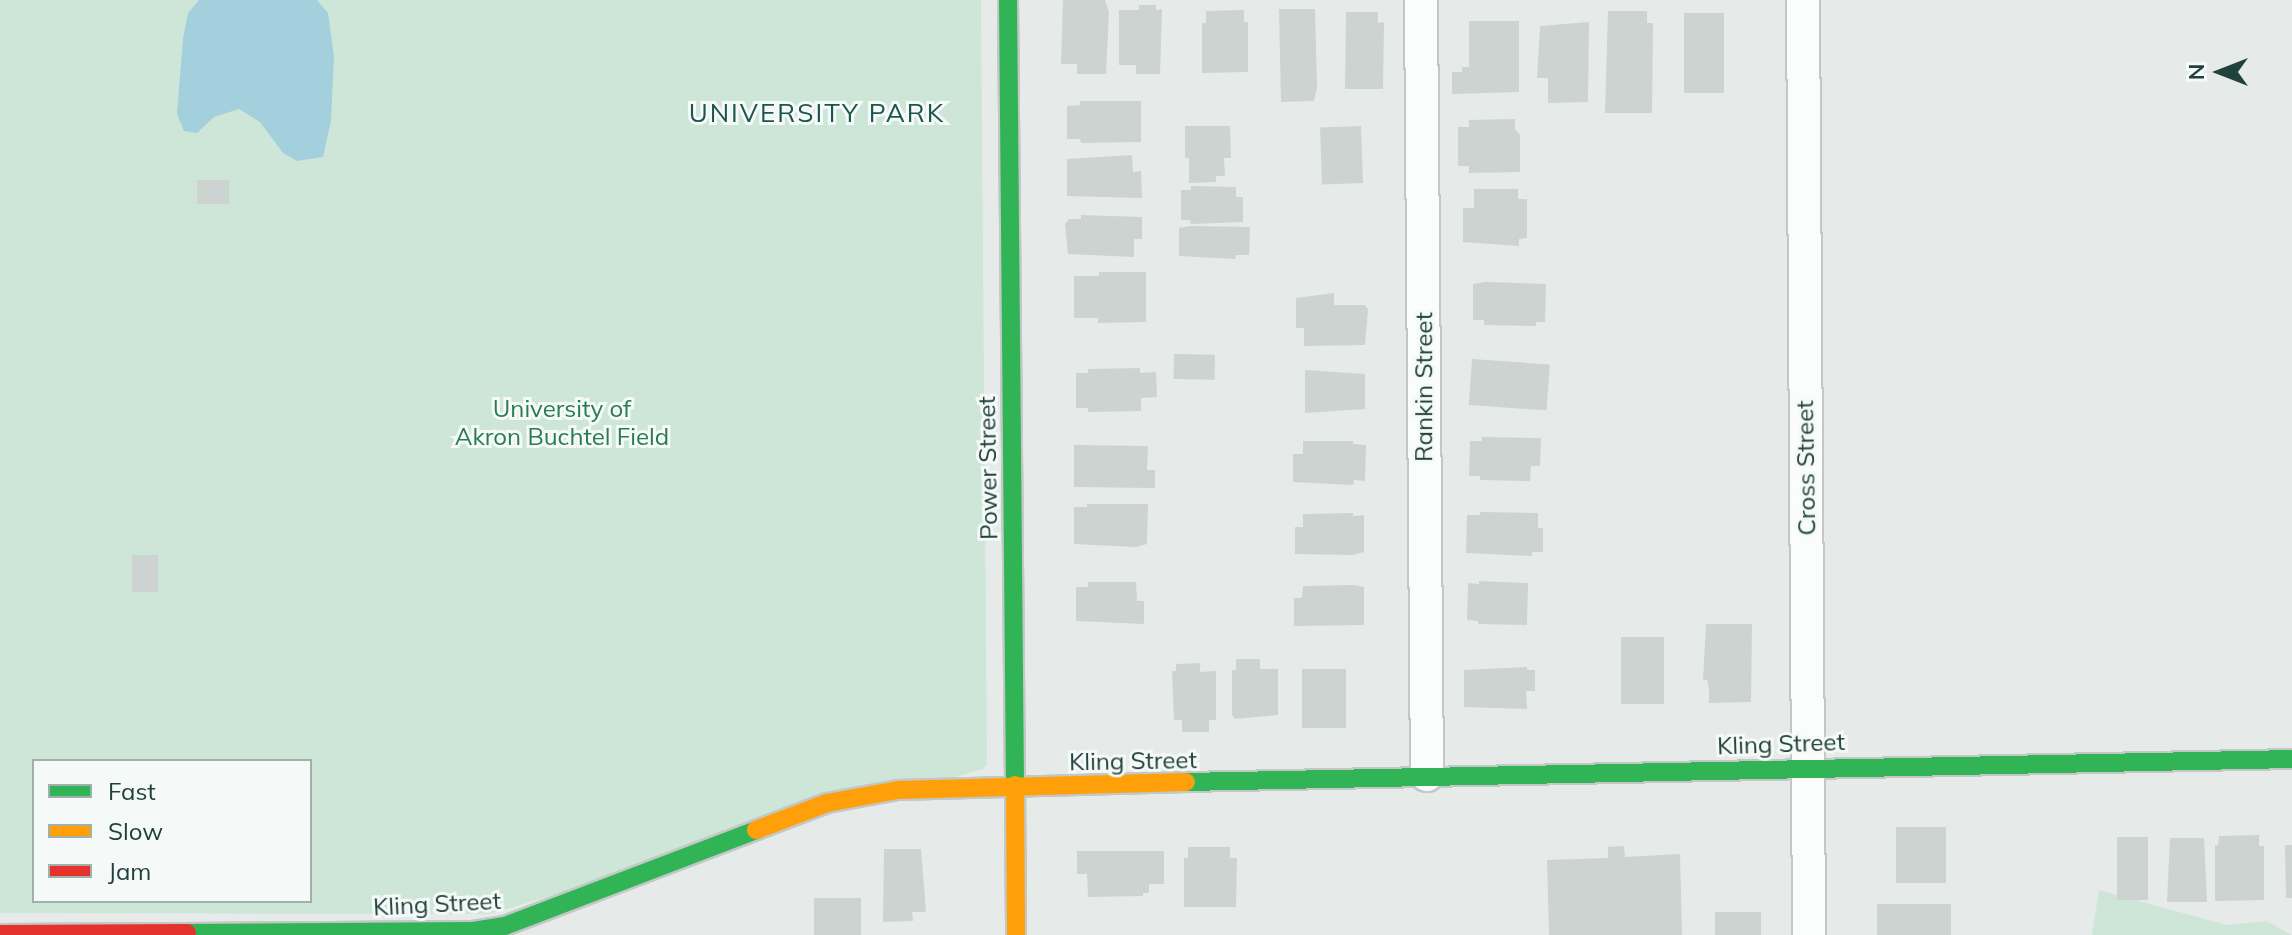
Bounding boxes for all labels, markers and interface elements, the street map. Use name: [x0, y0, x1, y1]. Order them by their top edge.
north arrow: [2180, 32, 2260, 112]
text: N: [2182, 64, 2210, 80]
district label: UNIVERSITY PARK: [689, 97, 945, 129]
street label: Rankin Street: [1410, 312, 1438, 462]
park label: University of Akron Buchtel Field: [455, 395, 669, 451]
street label: Power Street: [972, 396, 1004, 540]
street label: Cross Street: [1790, 400, 1822, 536]
street label: Kling Street: [1717, 727, 1845, 761]
street label: Kling Street: [1069, 745, 1197, 777]
legend: [32, 759, 312, 903]
text: Fast: [108, 776, 156, 806]
text: Slow: [108, 816, 163, 846]
text: Jam: [108, 856, 151, 886]
street label: Kling Street: [372, 886, 502, 922]

